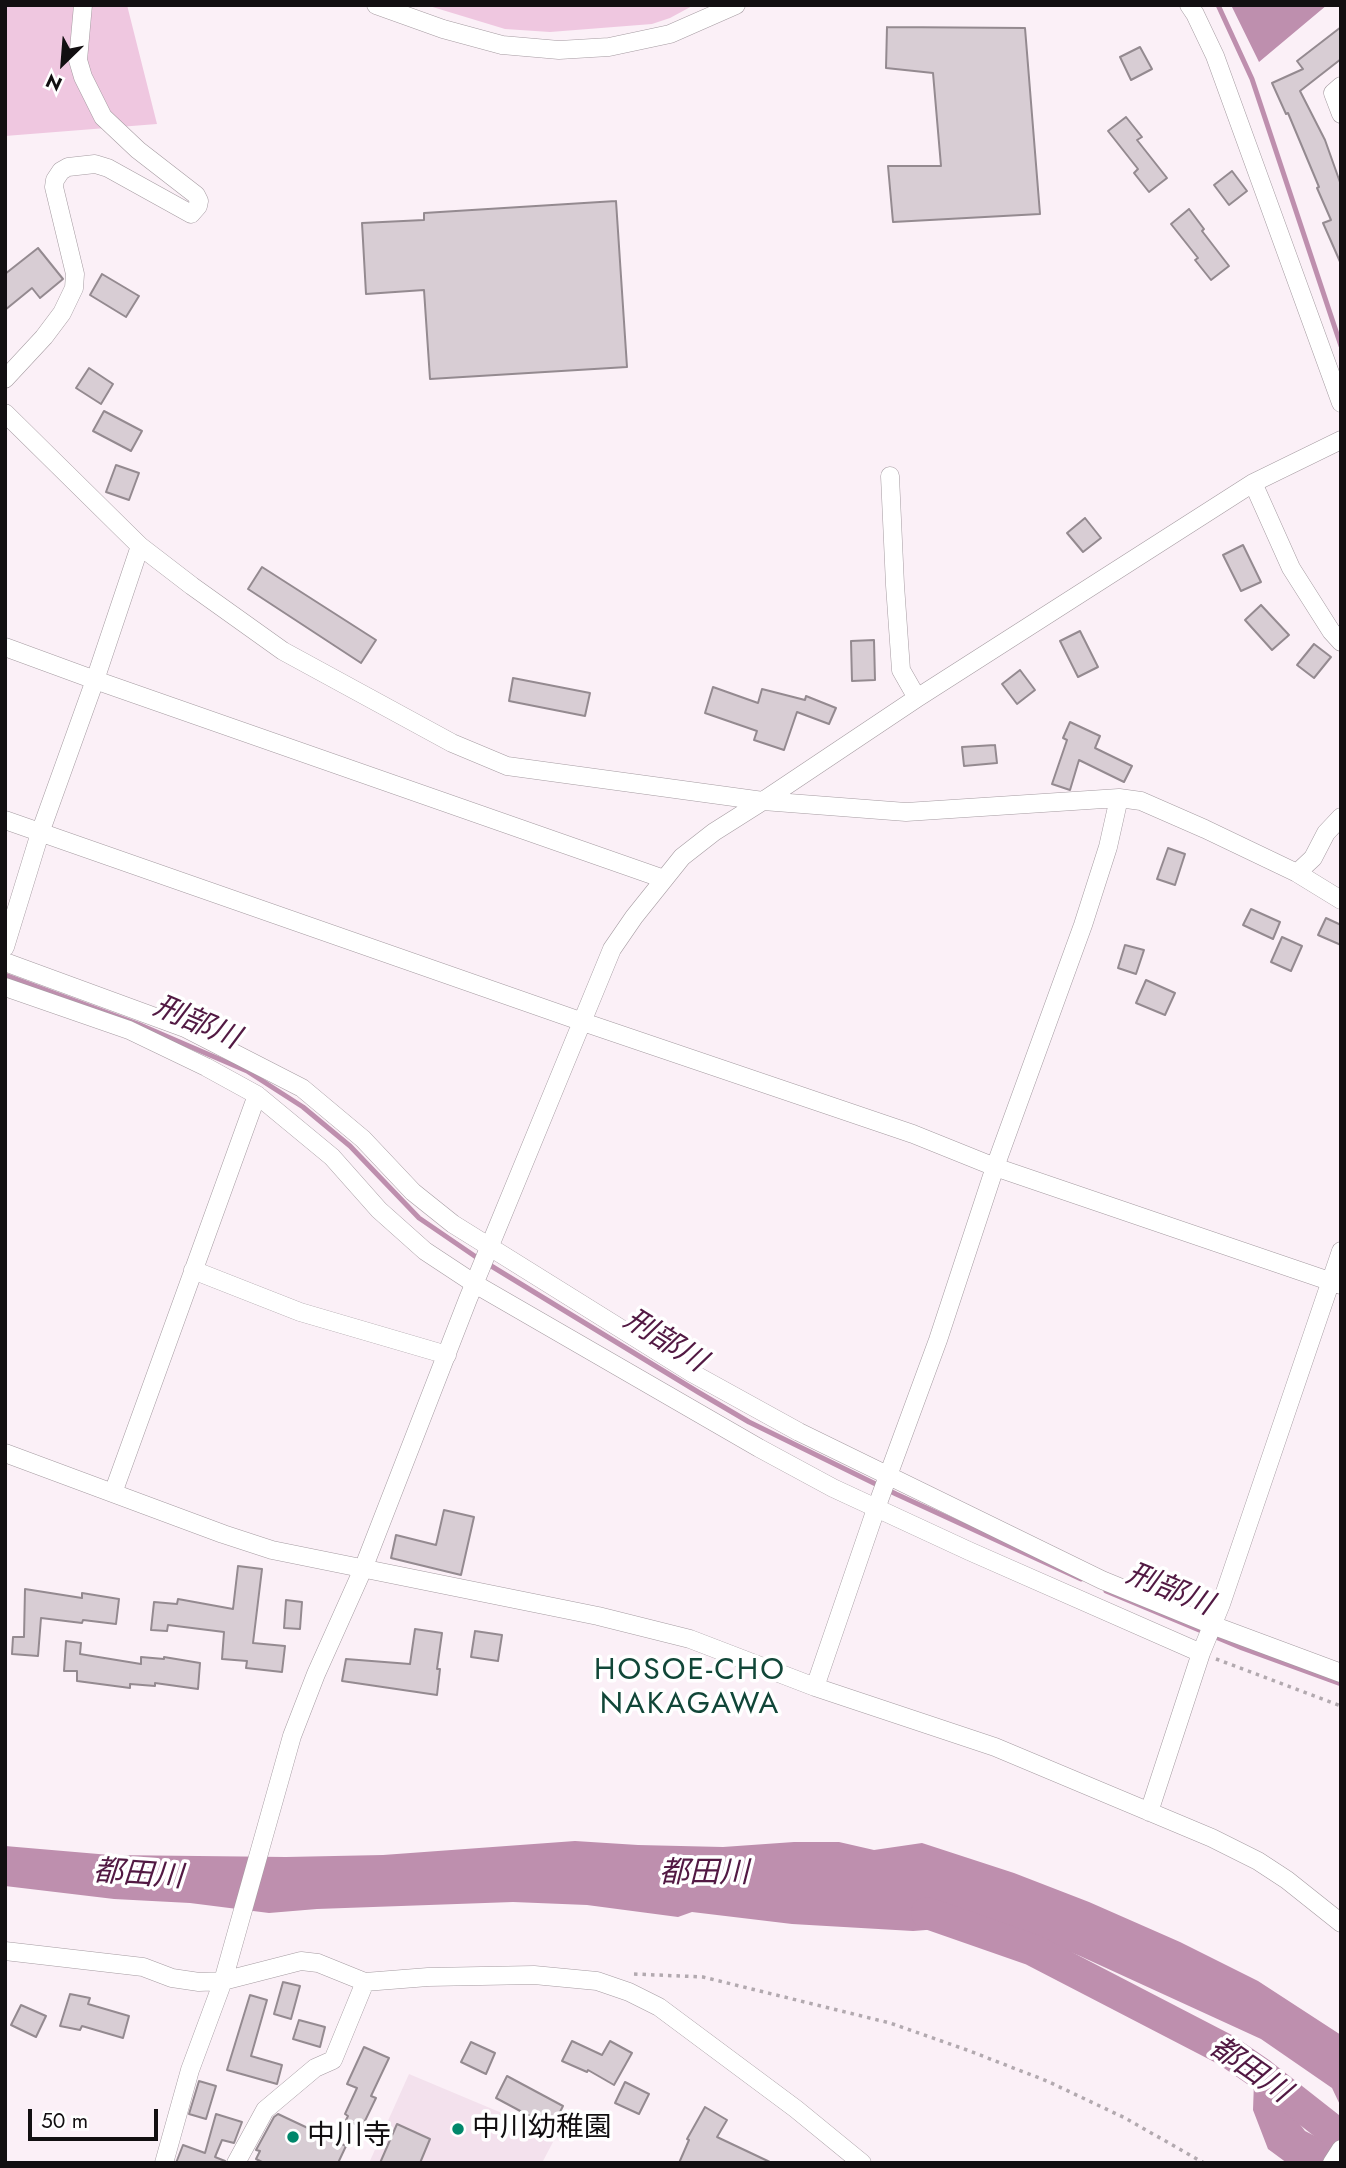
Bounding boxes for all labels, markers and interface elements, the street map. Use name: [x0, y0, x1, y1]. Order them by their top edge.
north arrow: [28, 28, 98, 98]
text: N: [41, 67, 66, 98]
water label: 刑部川: [148, 990, 244, 1058]
water label: 刑部川: [616, 1303, 712, 1381]
water label: 刑部川: [1121, 1557, 1217, 1625]
district label: HOSOE-CHO NAKAGAWA: [595, 1654, 785, 1724]
water label: 都田川: [92, 1855, 184, 1897]
water label: 都田川: [659, 1857, 749, 1893]
water label: 都田川: [1202, 2030, 1296, 2112]
scale bar: [32, 2094, 161, 2138]
text: 50 m: [41, 2106, 88, 2136]
place label: 中川幼稚園: [472, 2112, 612, 2146]
place label: 中川寺: [307, 2120, 391, 2154]
marker: 中川幼稚園: [450, 2121, 466, 2137]
marker: 中川寺: [285, 2129, 301, 2145]

